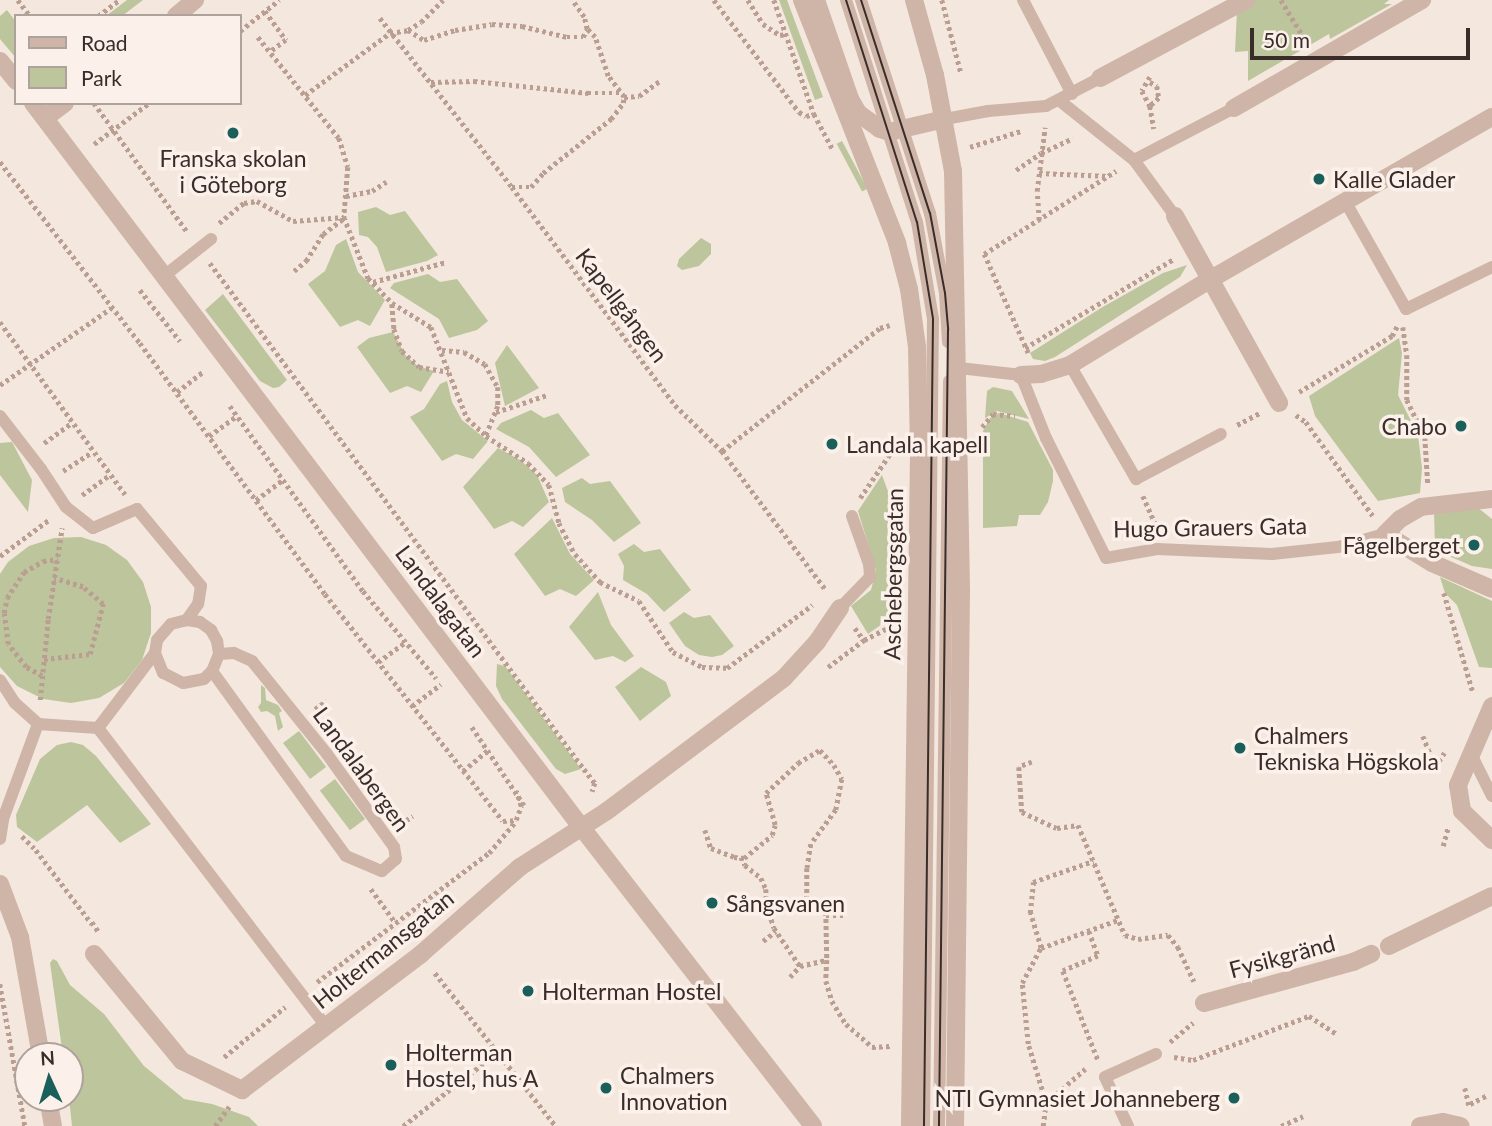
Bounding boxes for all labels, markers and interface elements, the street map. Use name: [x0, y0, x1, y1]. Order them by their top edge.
legend: [14, 14, 242, 105]
scale bar: [1254, 14, 1474, 58]
text: 50 m: [1263, 27, 1310, 52]
text: Road: [81, 30, 128, 55]
text: Park: [81, 65, 122, 90]
marker: Franska skolan i Göteborg: [225, 125, 241, 141]
place label: Franska skolan i Göteborg: [159, 144, 307, 198]
place label: Kalle Glader: [1333, 165, 1455, 193]
marker: Kalle Glader: [1311, 171, 1327, 187]
street label: Kapellgången: [570, 243, 674, 367]
place label: Chabo: [1381, 412, 1447, 440]
marker: Chabo: [1453, 418, 1469, 434]
place label: Landala kapell: [846, 430, 988, 458]
marker: Landala kapell: [824, 436, 840, 452]
street label: Aschebergsgatan: [878, 488, 908, 660]
street label: Hugo Grauers Gata: [1113, 512, 1307, 542]
place label: Fågelberget: [1343, 531, 1460, 559]
marker: Fågelberget: [1466, 537, 1482, 553]
street label: Landalagatan: [390, 540, 492, 662]
street label: Landalabergen: [308, 701, 416, 837]
place label: Chalmers Tekniska Högskola: [1254, 721, 1439, 775]
marker: Chalmers Tekniska Högskola: [1232, 740, 1248, 756]
street label: Holtermansgatan: [307, 884, 459, 1014]
place label: Sångsvanen: [726, 889, 845, 917]
marker: Sångsvanen: [704, 895, 720, 911]
street label: Fysikgränd: [1226, 929, 1338, 983]
place label: Holterman Hostel: [542, 977, 721, 1005]
marker: Holterman Hostel: [520, 983, 536, 999]
place label: Holterman Hostel, hus A: [405, 1038, 539, 1092]
north arrow: [14, 1042, 84, 1112]
text: N: [40, 1046, 56, 1070]
marker: Holterman Hostel, hus A: [383, 1057, 399, 1073]
place label: Chalmers Innovation: [620, 1061, 728, 1115]
marker: Chalmers Innovation: [598, 1080, 614, 1096]
place label: NTI Gymnasiet Johanneberg: [934, 1084, 1220, 1112]
marker: NTI Gymnasiet Johanneberg: [1226, 1090, 1242, 1106]

